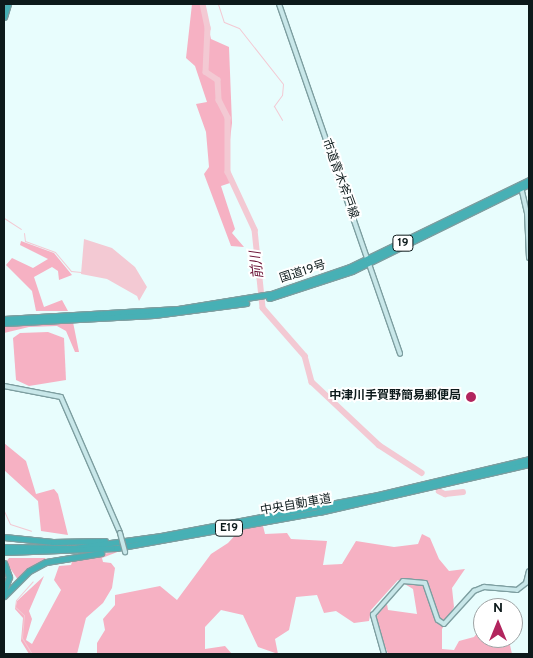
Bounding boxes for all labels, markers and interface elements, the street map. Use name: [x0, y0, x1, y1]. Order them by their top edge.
street label: 市道青木斧戸線: [318, 137, 360, 221]
road number: 19: [392, 234, 414, 252]
water label: 前川: [248, 250, 268, 280]
street label: 国道19号: [278, 259, 328, 287]
place label: 中津川手賀野簡易郵便局: [329, 390, 461, 404]
marker: 中津川手賀野簡易郵便局: [465, 391, 477, 403]
street label: 中央自動車道: [259, 493, 333, 519]
road number: E19: [214, 520, 244, 536]
north arrow: [473, 598, 523, 648]
text: N: [493, 600, 503, 617]

